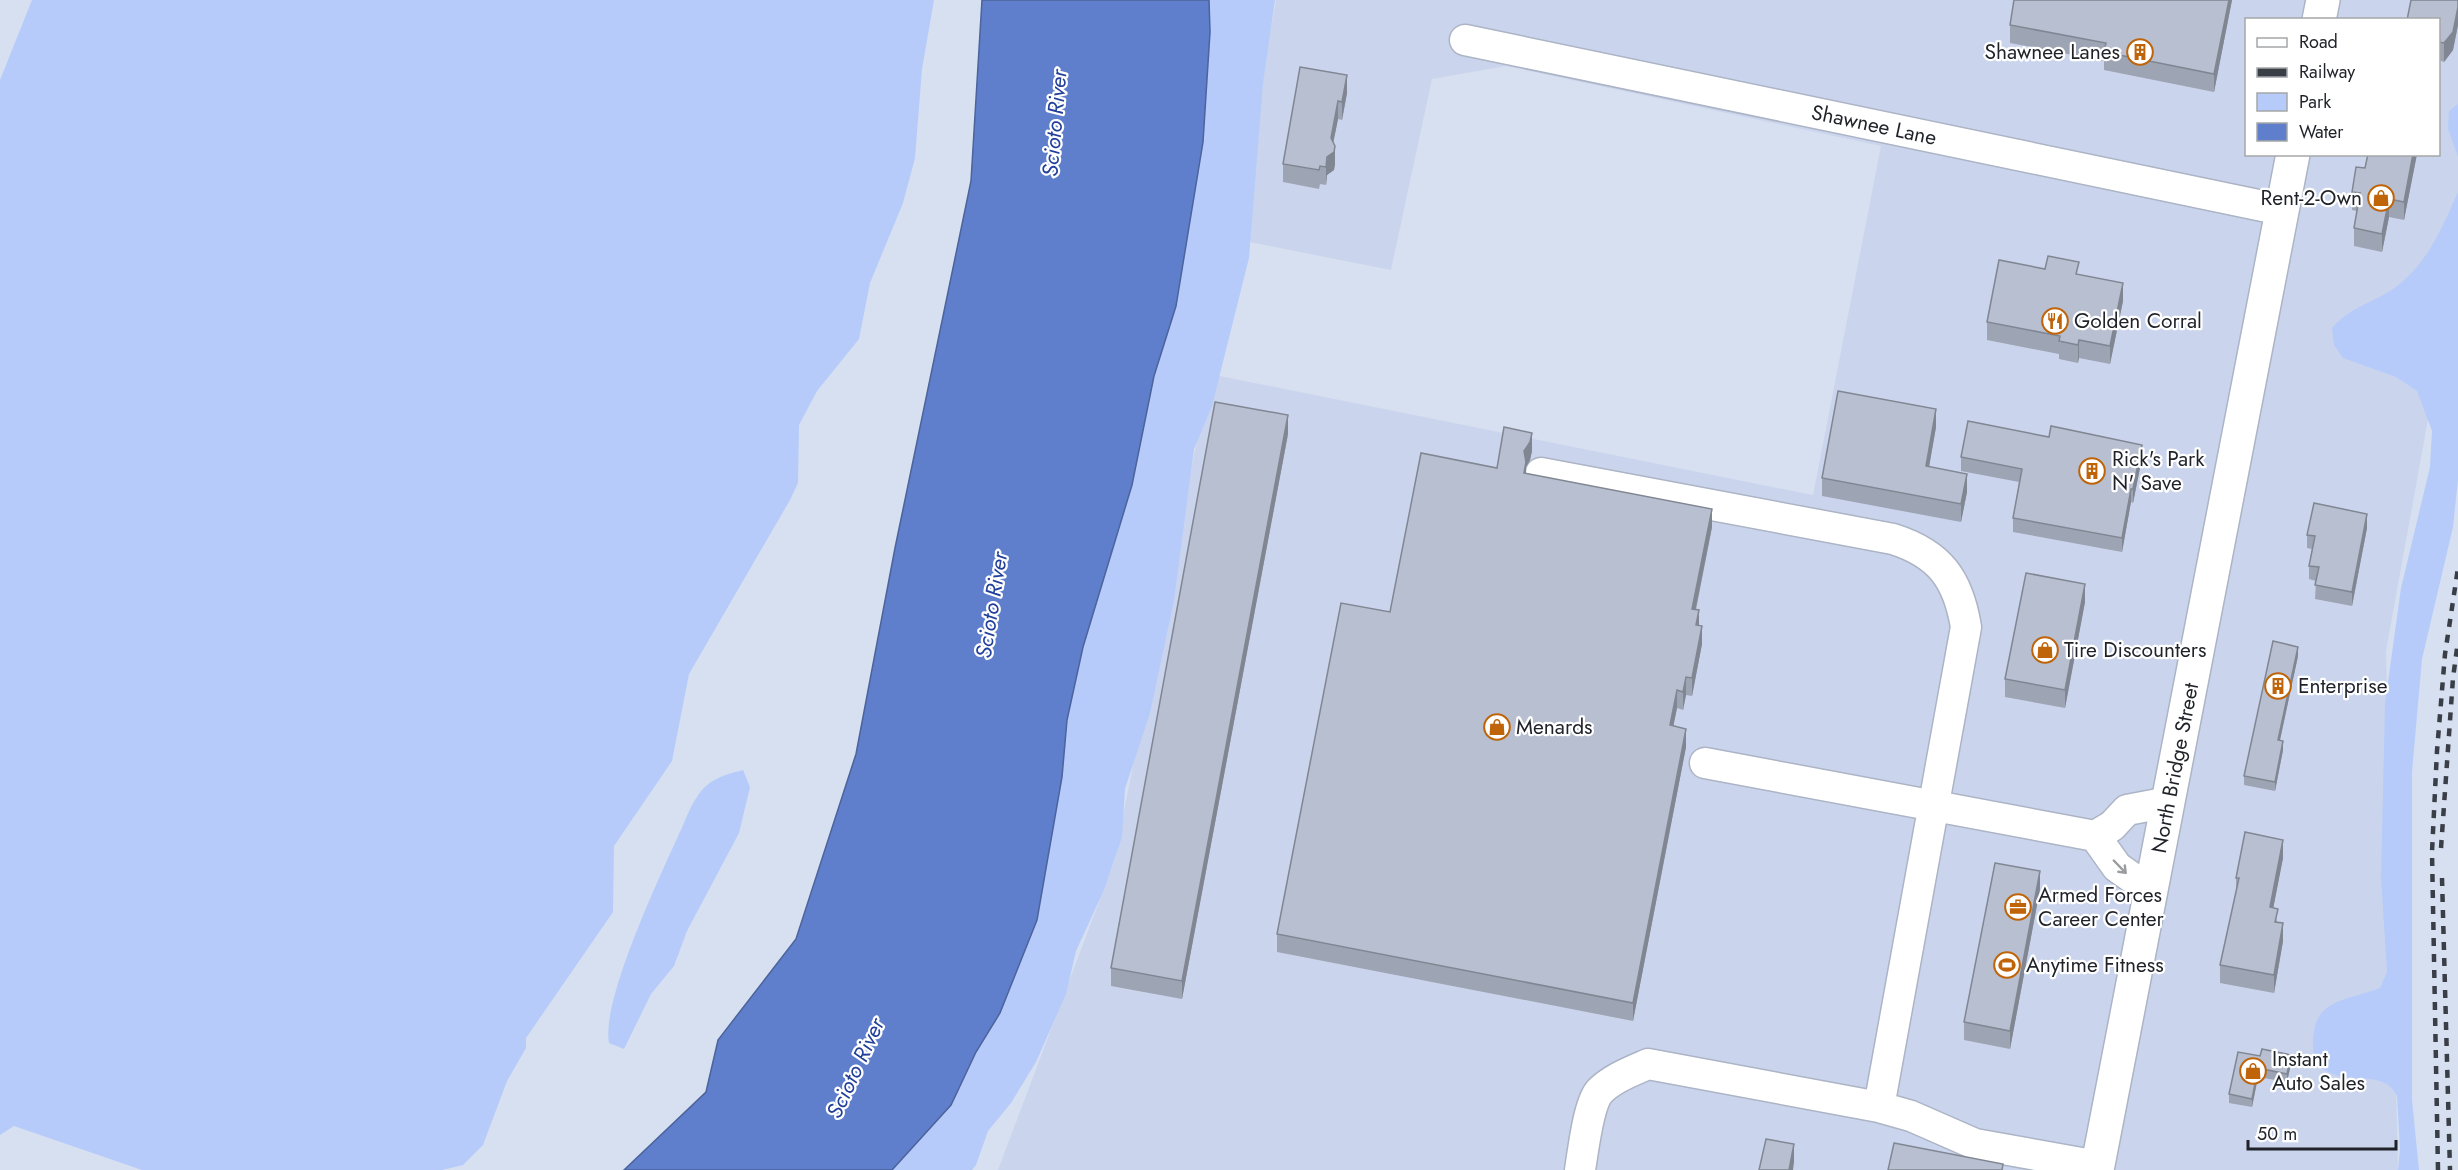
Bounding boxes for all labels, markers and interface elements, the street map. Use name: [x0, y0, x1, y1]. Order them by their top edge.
legend: [2245, 18, 2440, 156]
text: Road: [2299, 29, 2338, 55]
place label: Shawnee Lanes: [1984, 37, 2120, 67]
building icon: Shawnee Lanes: [2125, 37, 2155, 67]
text: Railway: [2299, 59, 2355, 85]
water label: Scioto River: [1033, 66, 1075, 178]
text: Park: [2299, 89, 2331, 115]
street label: Shawnee Lane: [1809, 97, 1939, 153]
text: Water: [2299, 119, 2344, 145]
place label: Rent-2-Own: [2260, 183, 2362, 213]
shop icon: Rent-2-Own: [2366, 183, 2396, 213]
restaurant icon: Golden Corral: [2040, 306, 2070, 336]
place label: Golden Corral: [2074, 306, 2202, 336]
place label: Rick's Park N' Save: [2112, 444, 2205, 498]
building icon: Rick's Park N' Save: [2077, 456, 2107, 486]
water label: Scioto River: [967, 548, 1015, 661]
shop icon: Tire Discounters: [2030, 635, 2060, 665]
place label: Tire Discounters: [2064, 635, 2207, 665]
building icon: Enterprise: [2263, 671, 2293, 701]
place label: Enterprise: [2298, 671, 2388, 701]
street label: North Bridge Street: [2144, 680, 2206, 856]
shop icon: Menards: [1482, 712, 1512, 742]
place label: Menards: [1516, 712, 1593, 742]
one-way arrow: [2113, 859, 2127, 874]
place label: Armed Forces Career Center: [2038, 880, 2165, 934]
office icon: Armed Forces Career Center: [2003, 892, 2033, 922]
sports icon: Anytime Fitness: [1992, 950, 2022, 980]
place label: Anytime Fitness: [2026, 950, 2164, 980]
water label: Scioto River: [818, 1011, 893, 1123]
place label: Instant Auto Sales: [2272, 1044, 2365, 1098]
shop icon: Instant Auto Sales: [2238, 1056, 2268, 1086]
scale bar: [2248, 1113, 2396, 1151]
text: 50 m: [2257, 1121, 2297, 1147]

